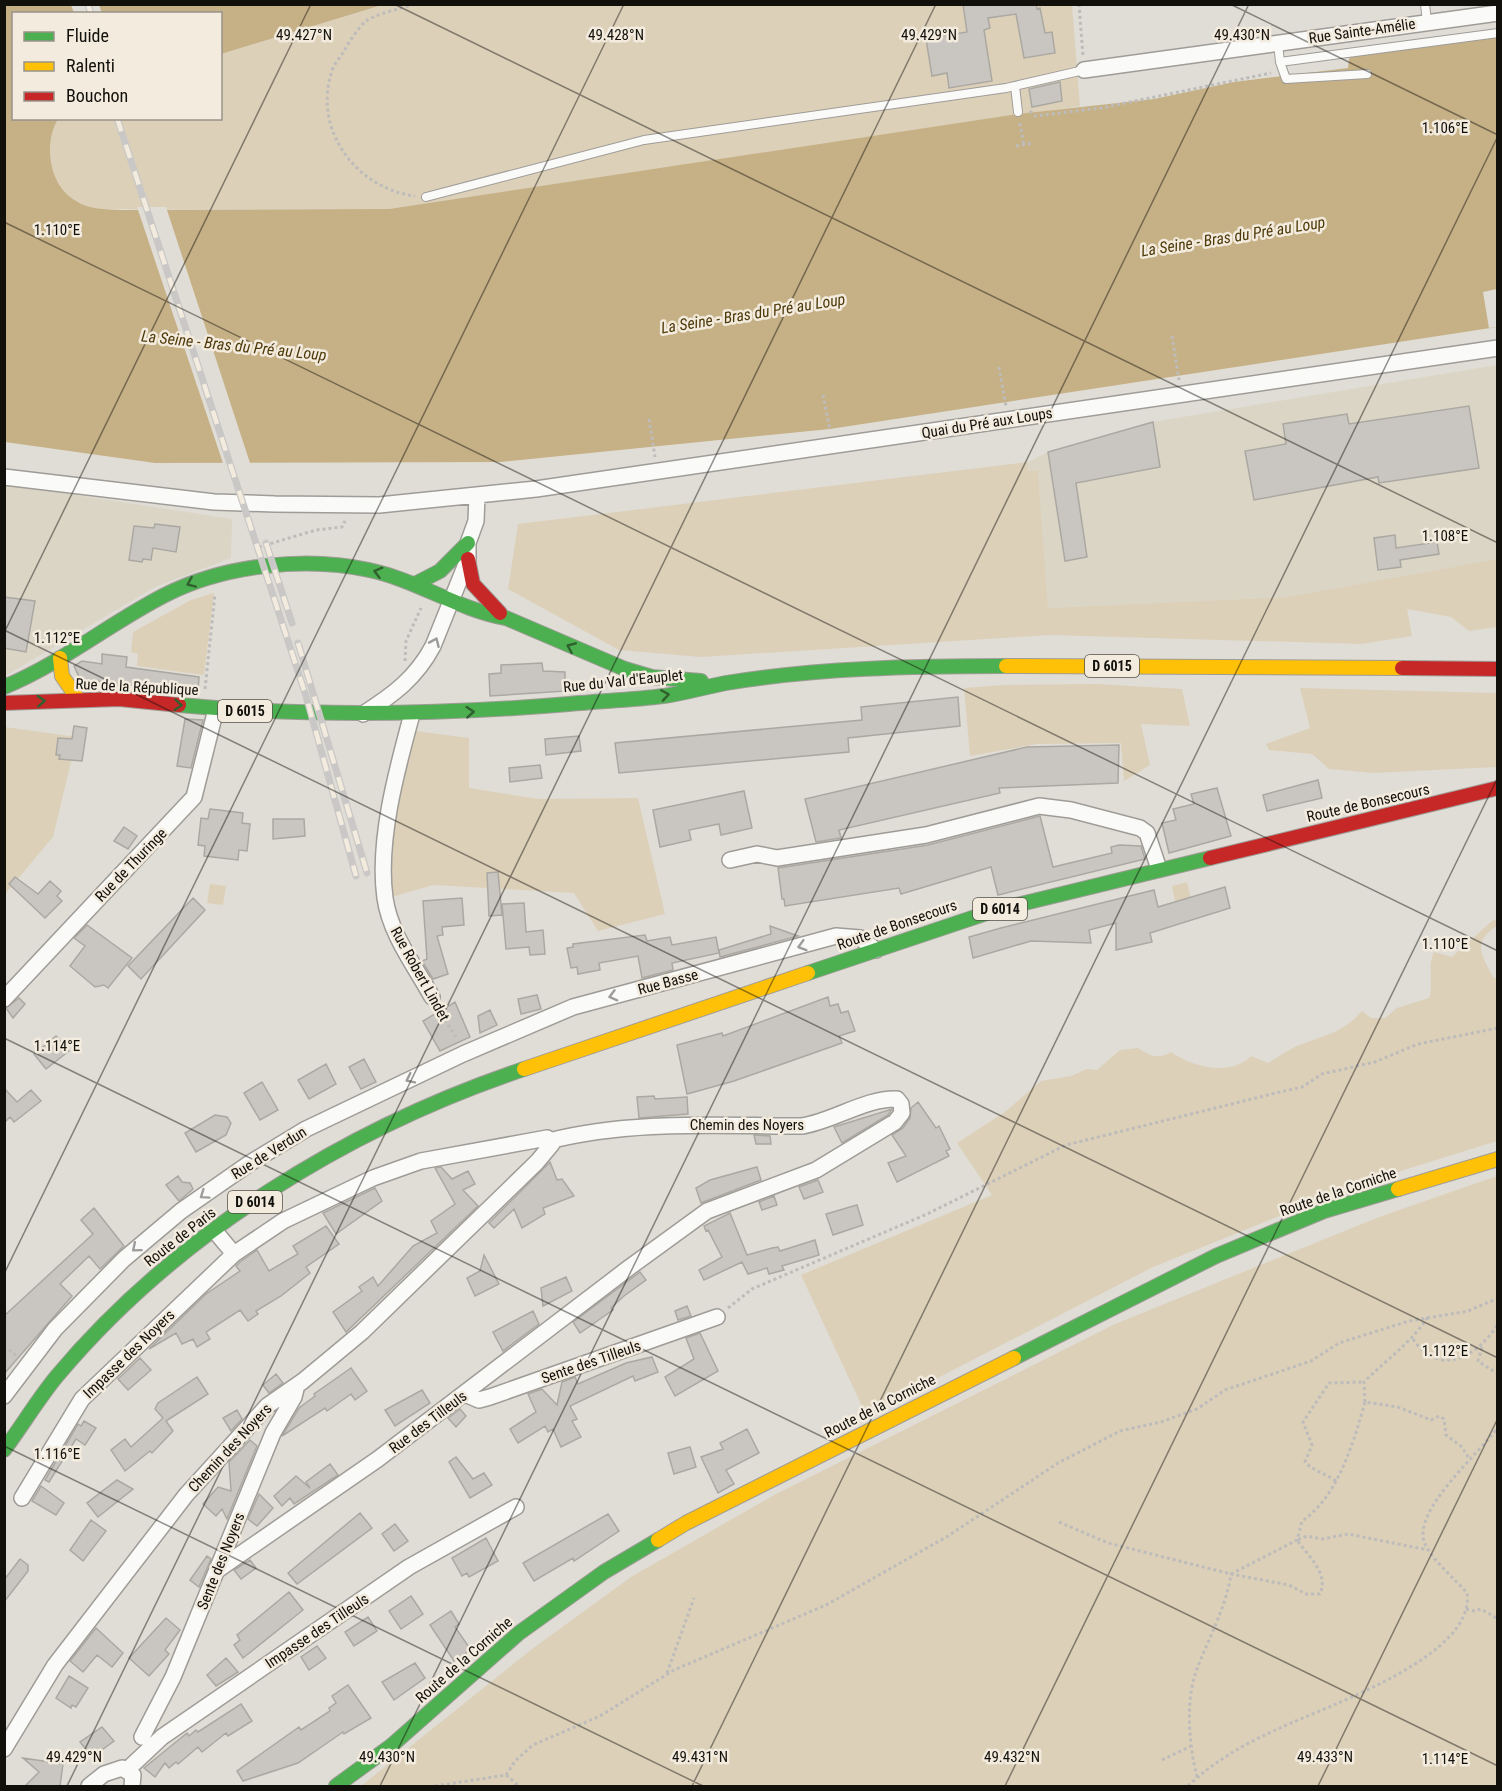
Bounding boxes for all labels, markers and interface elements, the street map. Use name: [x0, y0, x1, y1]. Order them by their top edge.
legend: [12, 12, 222, 120]
street label: Rue Sainte-Amélie: [1308, 15, 1416, 47]
text: Fluide: [66, 25, 109, 46]
text: 49.427°N: [276, 26, 332, 44]
text: 49.428°N: [588, 26, 644, 44]
text: 49.429°N: [901, 26, 957, 44]
text: 49.430°N: [1214, 26, 1270, 44]
text: Ralenti: [66, 55, 115, 76]
text: Bouchon: [66, 85, 128, 106]
text: 1.106°E: [1422, 119, 1468, 137]
water label: La Seine - Bras du Pré au Loup: [1140, 213, 1326, 260]
text: 1.110°E: [34, 221, 80, 239]
water label: La Seine - Bras du Pré au Loup: [660, 290, 846, 337]
water label: La Seine - Bras du Pré au Loup: [140, 326, 328, 365]
street label: Quai du Pré aux Loups: [920, 404, 1054, 442]
text: 1.108°E: [1422, 527, 1468, 545]
one-way arrow: [373, 567, 384, 579]
one-way arrow: [187, 576, 198, 588]
text: 1.112°E: [34, 629, 80, 647]
one-way arrow: [428, 637, 440, 648]
one-way arrow: [567, 642, 578, 654]
road number: D 6015: [1085, 655, 1139, 677]
street label: Rue du Val d'Eauplet: [562, 666, 684, 696]
street label: Rue de la République: [75, 675, 199, 699]
one-way arrow: [660, 690, 669, 702]
one-way arrow: [37, 695, 46, 708]
one-way arrow: [174, 698, 183, 711]
road number: D 6015: [218, 700, 272, 722]
one-way arrow: [466, 706, 475, 719]
street label: Route de Bonsecours: [1305, 780, 1431, 826]
street label: Rue de Thuringe: [91, 824, 171, 906]
street label: Route de Bonsecours: [835, 896, 959, 954]
road number: D 6014: [973, 898, 1027, 920]
street label: Rue Robert Lindet: [387, 924, 453, 1024]
text: 1.110°E: [1422, 935, 1468, 953]
one-way arrow: [797, 939, 808, 951]
street label: Rue Basse: [636, 965, 700, 999]
one-way arrow: [608, 989, 619, 1001]
text: 1.114°E: [34, 1037, 80, 1055]
one-way arrow: [406, 1072, 417, 1084]
street label: Chemin des Noyers: [690, 1116, 804, 1134]
street label: Rue de Verdun: [228, 1123, 310, 1183]
street label: Route de la Corniche: [1277, 1164, 1399, 1220]
one-way arrow: [199, 1188, 210, 1199]
road number: D 6014: [228, 1191, 282, 1213]
street label: Route de Paris: [141, 1203, 219, 1271]
one-way arrow: [132, 1241, 143, 1252]
street label: Impasse des Noyers: [80, 1306, 178, 1402]
street label: Sente des Tilleuls: [539, 1336, 643, 1387]
text: 1.112°E: [1422, 1342, 1468, 1360]
street label: Route de la Corniche: [821, 1370, 939, 1442]
street label: Rue des Tilleuls: [386, 1387, 471, 1457]
street label: Chemin des Noyers: [184, 1400, 276, 1496]
text: 1.116°E: [34, 1445, 80, 1463]
street label: Sente des Noyers: [193, 1510, 249, 1612]
street label: Impasse des Tilleuls: [262, 1590, 372, 1672]
street label: Route de la Corniche: [412, 1613, 516, 1707]
text: 49.429°N: [46, 1748, 102, 1766]
text: 49.430°N: [359, 1748, 415, 1766]
text: 49.431°N: [672, 1748, 728, 1766]
text: 49.432°N: [984, 1748, 1040, 1766]
text: 49.433°N: [1297, 1748, 1353, 1766]
text: 1.114°E: [1422, 1750, 1468, 1768]

